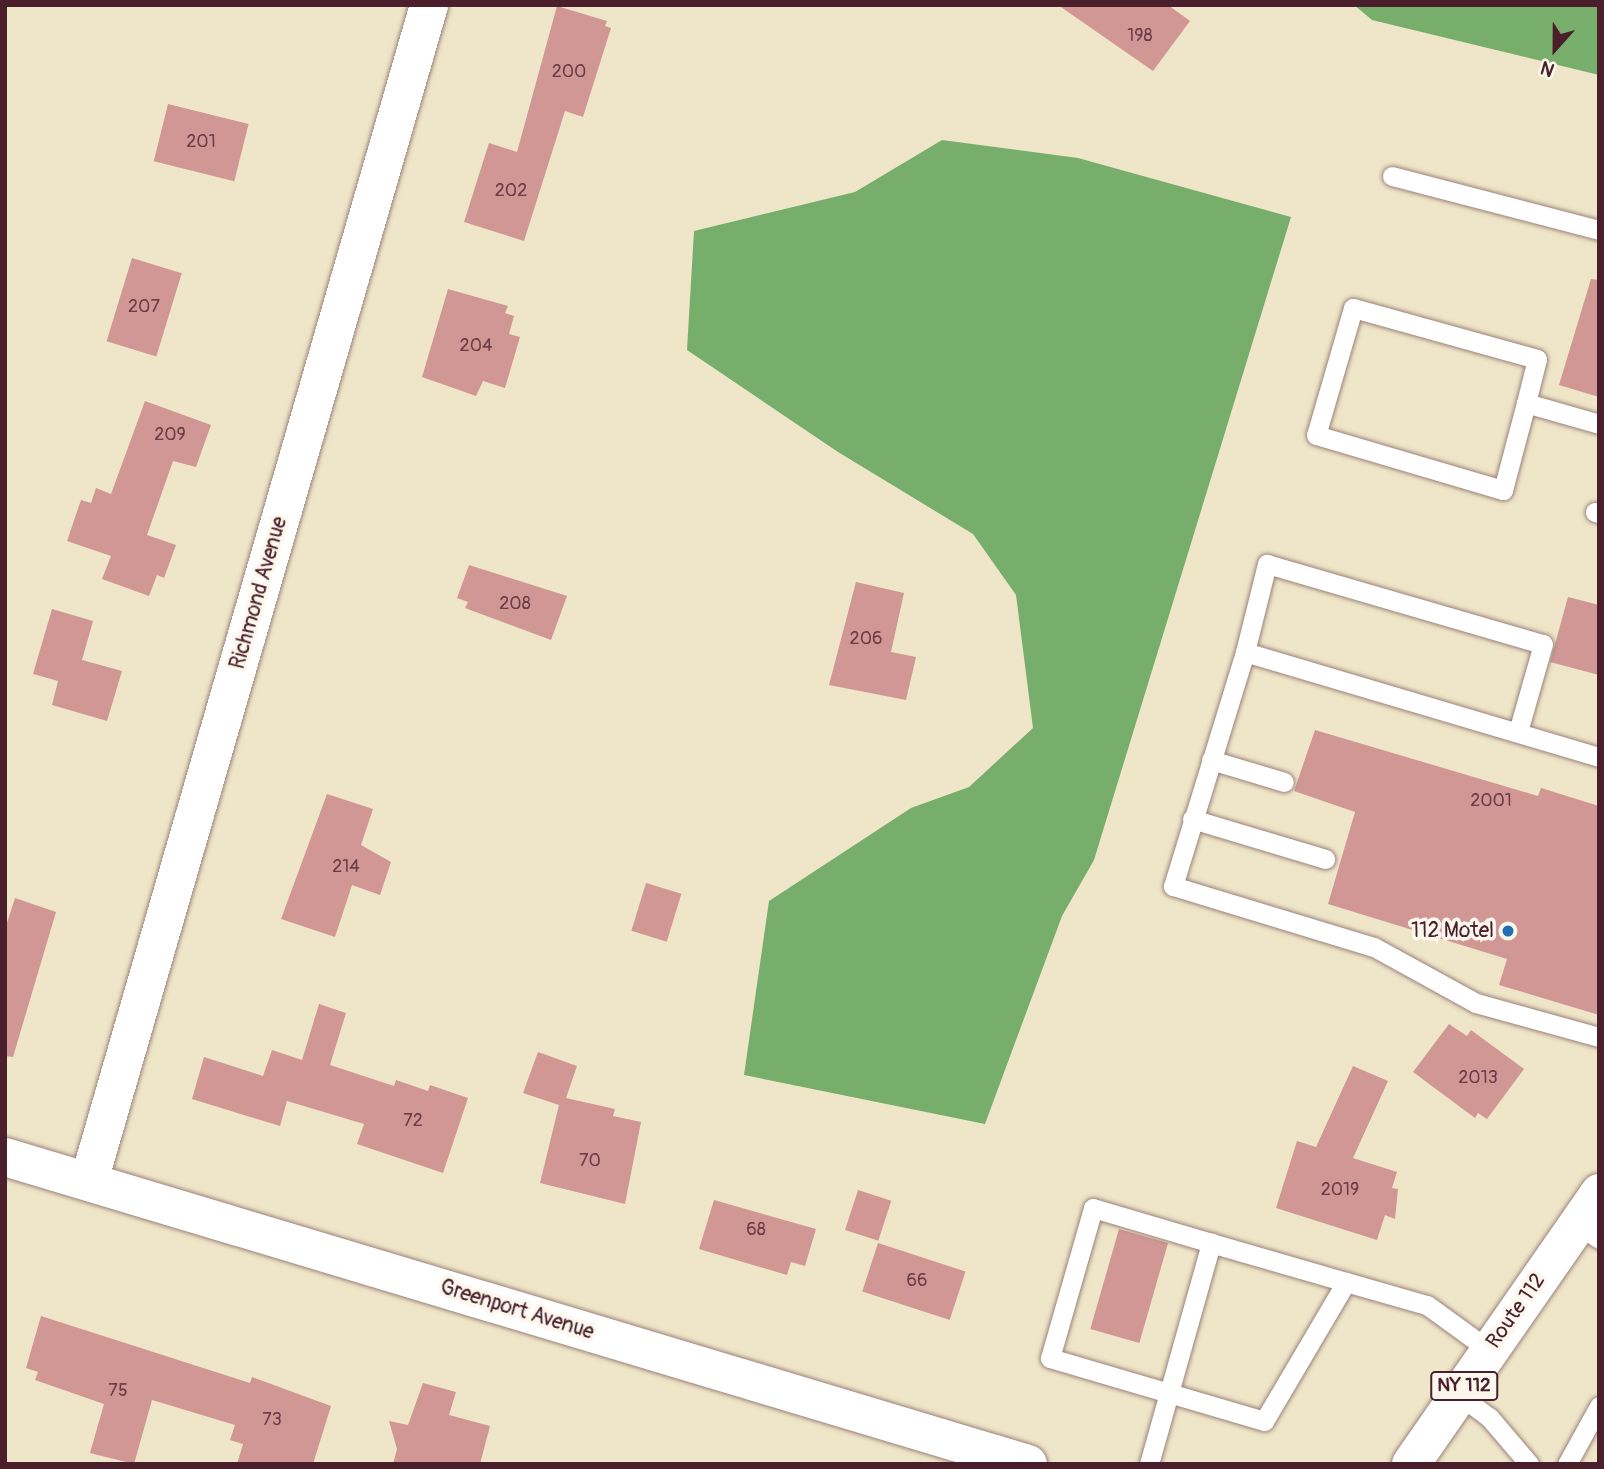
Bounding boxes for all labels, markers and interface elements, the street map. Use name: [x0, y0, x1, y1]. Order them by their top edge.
north arrow: [1520, 14, 1590, 84]
house number: 198: [1127, 25, 1153, 47]
text: N: [1537, 55, 1558, 82]
house number: 200: [552, 61, 586, 83]
house number: 201: [186, 131, 216, 153]
house number: 202: [495, 180, 527, 202]
house number: 207: [128, 296, 160, 318]
house number: 204: [460, 335, 492, 357]
house number: 209: [154, 424, 186, 446]
street label: Richmond Avenue: [225, 514, 293, 672]
house number: 208: [499, 593, 531, 615]
house number: 206: [850, 628, 882, 650]
house number: 2001: [1470, 790, 1512, 812]
house number: 214: [332, 856, 360, 878]
place label: 112 Motel: [1411, 918, 1494, 944]
marker: 112 Motel: [1500, 923, 1516, 939]
house number: 2013: [1458, 1067, 1498, 1089]
house number: 72: [403, 1110, 423, 1132]
house number: 70: [579, 1150, 601, 1172]
house number: 2019: [1321, 1179, 1359, 1201]
house number: 68: [746, 1219, 766, 1241]
street label: Route 112: [1481, 1269, 1551, 1353]
house number: 66: [907, 1270, 927, 1292]
street label: Greenport Avenue: [437, 1275, 597, 1345]
road number: NY 112: [1429, 1370, 1499, 1402]
house number: 75: [108, 1380, 128, 1402]
house number: 73: [262, 1409, 282, 1431]

